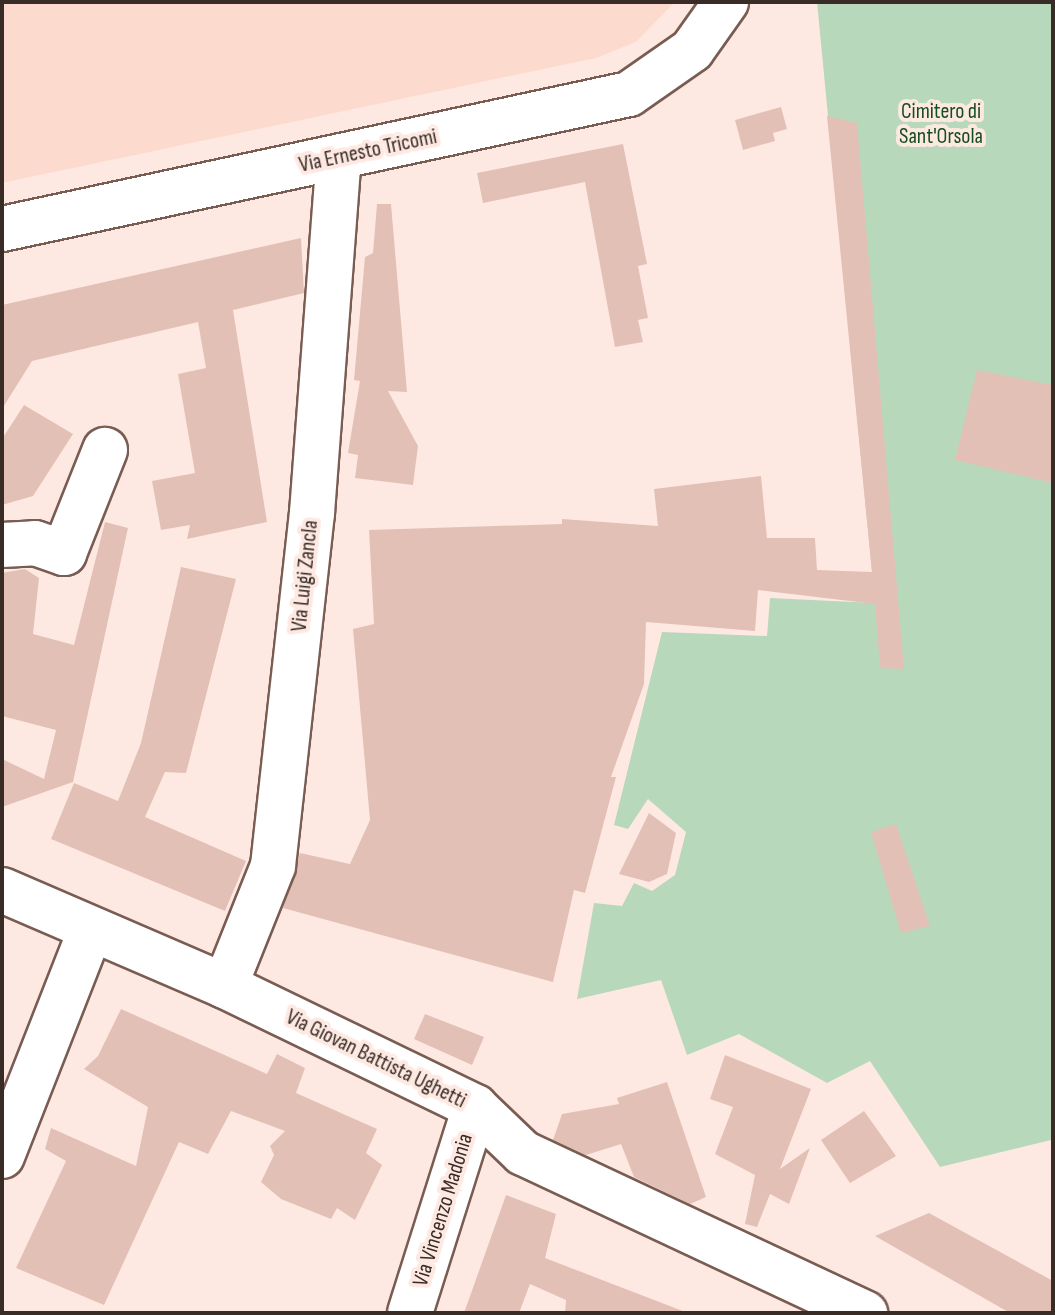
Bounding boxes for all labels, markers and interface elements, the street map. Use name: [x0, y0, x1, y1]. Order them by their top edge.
park label: Cimitero di Sant'Orsola: [899, 98, 983, 150]
street label: Via Ernesto Tricomi: [297, 123, 439, 179]
street label: Via Luigi Zancla: [286, 519, 324, 633]
street label: Via Giovan Battista Ughetti: [282, 1004, 470, 1114]
street label: Via Vincenzo Madonia: [407, 1130, 479, 1290]

